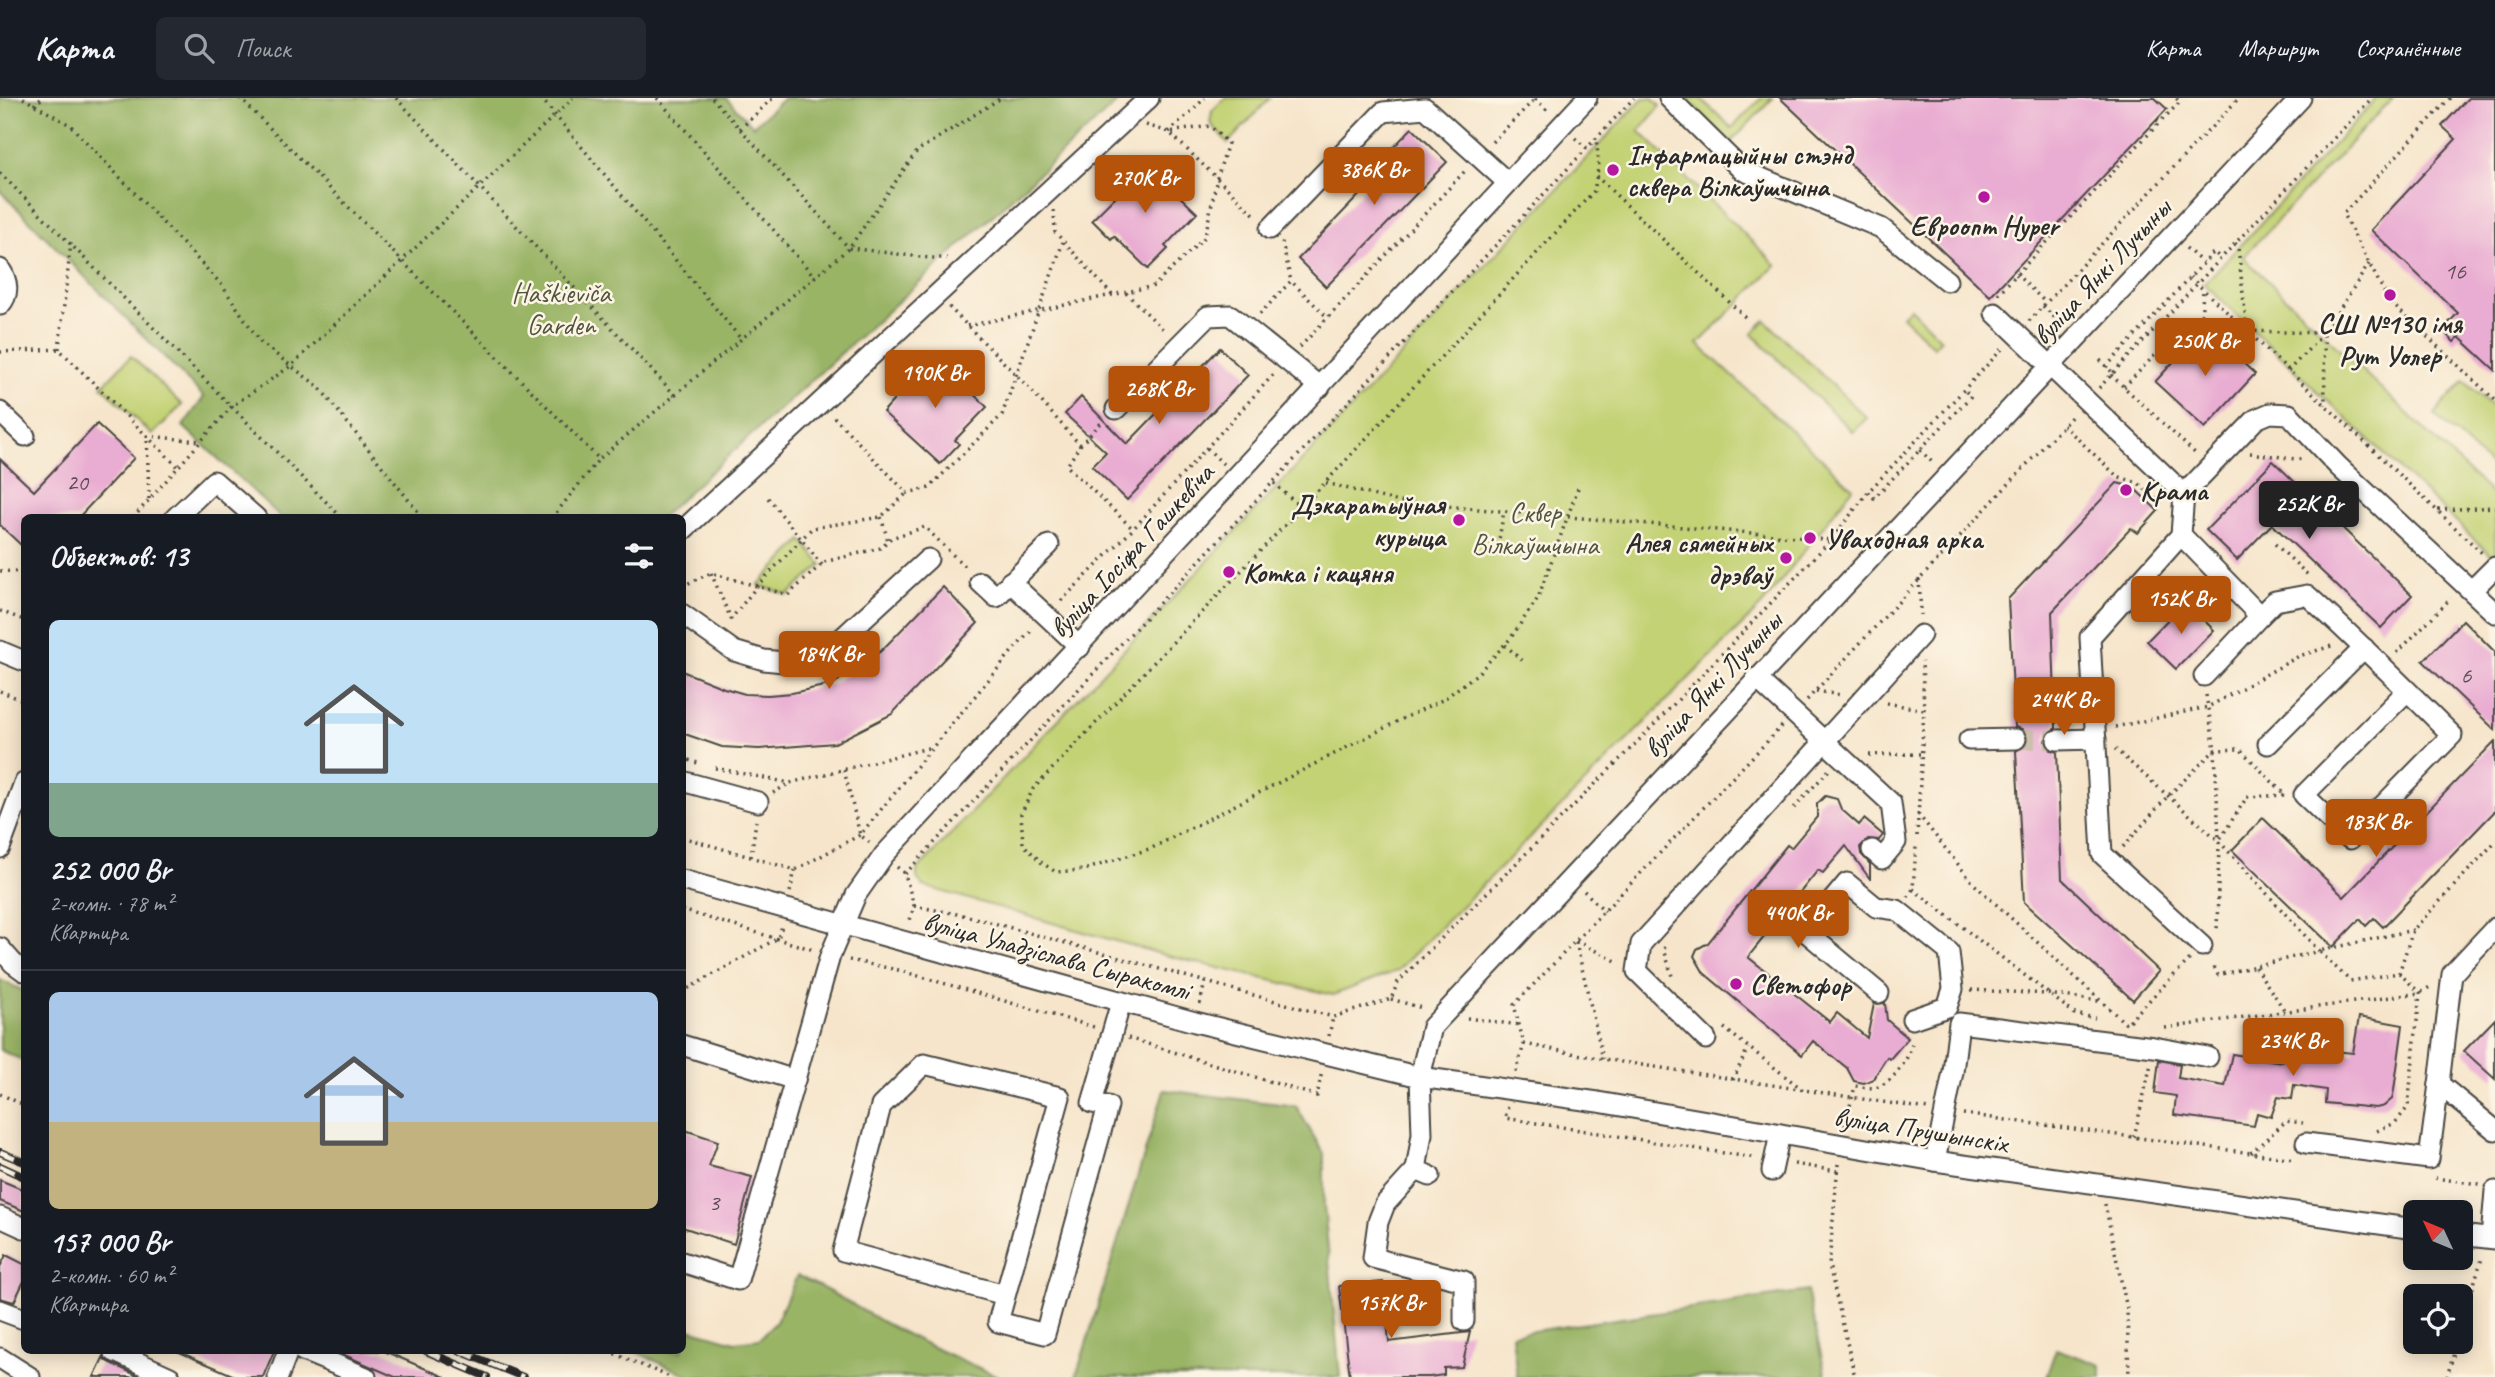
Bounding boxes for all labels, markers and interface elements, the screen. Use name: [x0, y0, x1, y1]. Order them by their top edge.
search box: [156, 17, 646, 80]
text: Карта: [35, 27, 114, 69]
icon: search: [180, 29, 218, 67]
text: Поиск: [236, 32, 290, 65]
text: Карта: [2146, 33, 2201, 63]
text: Маршрут: [2239, 33, 2318, 63]
text: Сохранённые: [2356, 33, 2460, 63]
place label: Інфармацыйны стэнд сквера Вілкаўшчына: [1627, 137, 1855, 204]
pin: 386K Br: [1309, 148, 1439, 207]
text: 386K Br: [1339, 155, 1409, 184]
pin: 270K Br: [1080, 156, 1210, 215]
marker: Інфармацыйны стэнд сквера Вілкаўшчына: [1605, 162, 1621, 178]
text: 270K Br: [1111, 163, 1179, 192]
marker: Евроопт Hyper: [1976, 189, 1992, 205]
street label: вуліца Янкі Лучыны: [2025, 189, 2180, 352]
place label: Евроопт Hyper: [1910, 208, 2061, 243]
house number: 16: [2444, 256, 2467, 286]
park label: Haškieviča Garden: [511, 275, 612, 342]
marker: СШ №130 імя Рут Уолер: [2382, 287, 2398, 303]
place label: СШ №130 імя Рут Уолер: [2318, 306, 2464, 373]
pin: 250K Br: [2140, 318, 2270, 378]
text: 250K Br: [2171, 326, 2239, 355]
pin: 190K Br: [870, 350, 1000, 410]
text: 190K Br: [901, 358, 969, 387]
pin: 268K Br: [1094, 366, 1224, 426]
text: 268K Br: [1124, 374, 1194, 403]
street label: вуліца Іосіфа Гашкевіча: [1041, 454, 1223, 645]
house number: 20: [66, 467, 90, 497]
place label: Крама: [2140, 473, 2209, 508]
marker: Крама: [2118, 482, 2134, 498]
pin: 252K Br: [2244, 482, 2374, 541]
place label: Дэкаратыўная курыца: [1291, 487, 1448, 554]
text: 252K Br: [2275, 489, 2343, 518]
park label: Сквер Вілкаўшчына: [1471, 495, 1600, 562]
marker: Дэкаратыўная курыца: [1451, 512, 1467, 528]
place label: Уваходная арка: [1824, 521, 1985, 556]
place label: Алея сямейных дрэваў: [1625, 525, 1775, 592]
marker: Уваходная арка: [1802, 530, 1818, 546]
text: Объектов: 13: [49, 537, 188, 575]
icon: filters: [620, 537, 658, 575]
marker: Алея сямейных дрэваў: [1778, 550, 1794, 566]
place label: Котка і кацяня: [1243, 555, 1395, 590]
marker: Котка і кацяня: [1221, 564, 1237, 580]
pin: 152K Br: [2116, 576, 2246, 636]
text: 152K Br: [2147, 584, 2215, 613]
street label: вуліца Янкі Лучыны: [1636, 602, 1791, 765]
pin: 184K Br: [764, 632, 894, 691]
text: 184K Br: [795, 639, 863, 668]
house number: 6: [2461, 660, 2473, 690]
icon: home: [291, 666, 417, 792]
pin: 244K Br: [1999, 678, 2129, 737]
text: 244K Br: [2030, 685, 2098, 714]
pin: 183K Br: [2311, 800, 2441, 859]
text: 183K Br: [2342, 807, 2410, 836]
text: 252 000 Br: [49, 851, 171, 889]
text: 2-комн. · 78 m²: [49, 889, 173, 918]
pin: 440K Br: [1733, 890, 1863, 950]
text: 440K Br: [1764, 898, 1832, 927]
street label: вуліца Уладзіслава Сыракомлі: [919, 903, 1198, 1010]
text: Квартира: [49, 918, 127, 947]
place label: Светофор: [1750, 967, 1853, 1002]
marker: Светофор: [1728, 976, 1744, 992]
pin: 234K Br: [2228, 1018, 2358, 1078]
text: 234K Br: [2259, 1026, 2327, 1055]
icon: home: [291, 1038, 417, 1164]
street label: вуліца Прушынскіх: [1832, 1098, 2013, 1161]
house number: 3: [709, 1187, 722, 1217]
north arrow: [2403, 1200, 2473, 1270]
map controls: [2403, 1200, 2473, 1354]
text: 157 000 Br: [49, 1223, 170, 1261]
text: 2-комн. · 60 m²: [49, 1261, 173, 1290]
pin: 157K Br: [1326, 1280, 1456, 1340]
button: locate: [2403, 1284, 2473, 1354]
text: 157K Br: [1357, 1288, 1425, 1317]
text: Квартира: [49, 1290, 127, 1319]

